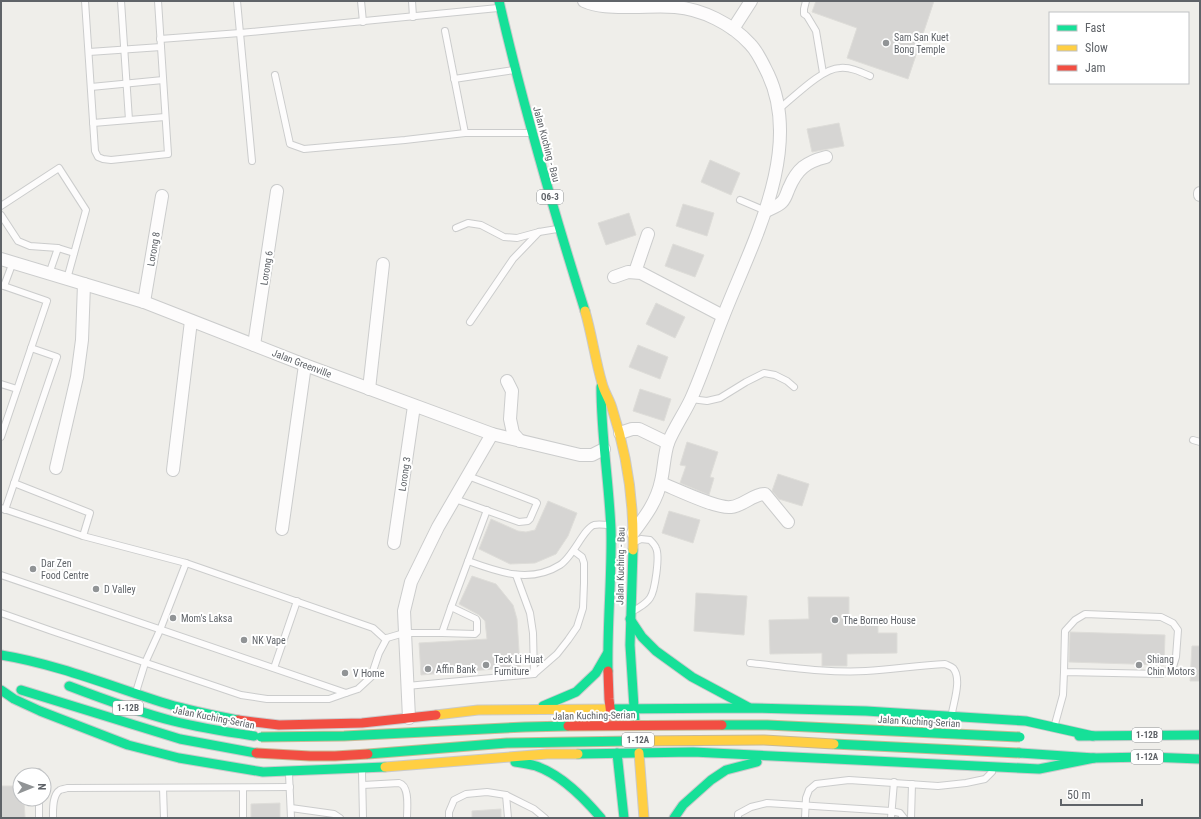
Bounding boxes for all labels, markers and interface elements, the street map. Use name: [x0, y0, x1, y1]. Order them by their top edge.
legend: [1049, 12, 1189, 84]
text: Fast: [1085, 21, 1106, 35]
place label: Sam San Kuet Bong Temple: [894, 32, 949, 55]
marker: Sam San Kuet Bong Temple: [881, 38, 891, 48]
text: Slow: [1085, 41, 1108, 55]
text: Jam: [1085, 61, 1106, 75]
street label: Jalan Kuching - Bau: [531, 105, 562, 183]
road number: Q6-3: [537, 190, 563, 204]
street label: Lorong 8: [145, 231, 162, 267]
street label: Lorong 6: [258, 250, 275, 286]
street label: Jalan Greenville: [271, 347, 333, 380]
street label: Lorong 3: [397, 456, 412, 492]
street label: Jalan Kuching - Bau: [614, 527, 627, 605]
place label: Dar Zen Food Centre: [41, 558, 89, 581]
marker: Dar Zen Food Centre: [28, 564, 38, 574]
marker: D Valley: [91, 584, 101, 594]
place label: D Valley: [104, 584, 136, 595]
marker: Mom's Laksa: [168, 613, 178, 623]
place label: Mom's Laksa: [181, 613, 232, 624]
marker: The Borneo House: [830, 615, 840, 625]
place label: The Borneo House: [843, 615, 916, 626]
marker: NK Vape: [239, 635, 249, 645]
place label: NK Vape: [252, 635, 286, 646]
place label: Teck Li Huat Furniture: [494, 654, 543, 677]
place label: Shiang Chin Motors: [1147, 654, 1195, 677]
marker: Teck Li Huat Furniture: [481, 660, 491, 670]
marker: Shiang Chin Motors: [1134, 660, 1144, 670]
marker: Affin Bank: [423, 664, 433, 674]
place label: Affin Bank: [436, 664, 476, 675]
marker: V Home: [340, 668, 350, 678]
place label: V Home: [353, 668, 385, 679]
road number: 1-12B: [113, 701, 143, 715]
street label: Jalan Kuching-Serian: [172, 704, 256, 731]
street label: Jalan Kuching-Serian: [552, 709, 636, 722]
street label: Jalan Kuching-Serian: [877, 714, 961, 729]
road number: 1-12B: [1132, 728, 1162, 742]
road number: 1-12A: [622, 733, 654, 747]
road number: 1-12A: [1131, 750, 1163, 764]
north arrow: [12, 767, 52, 807]
scale bar: [1061, 781, 1142, 807]
text: N: [35, 783, 48, 791]
text: 50 m: [1067, 788, 1091, 802]

